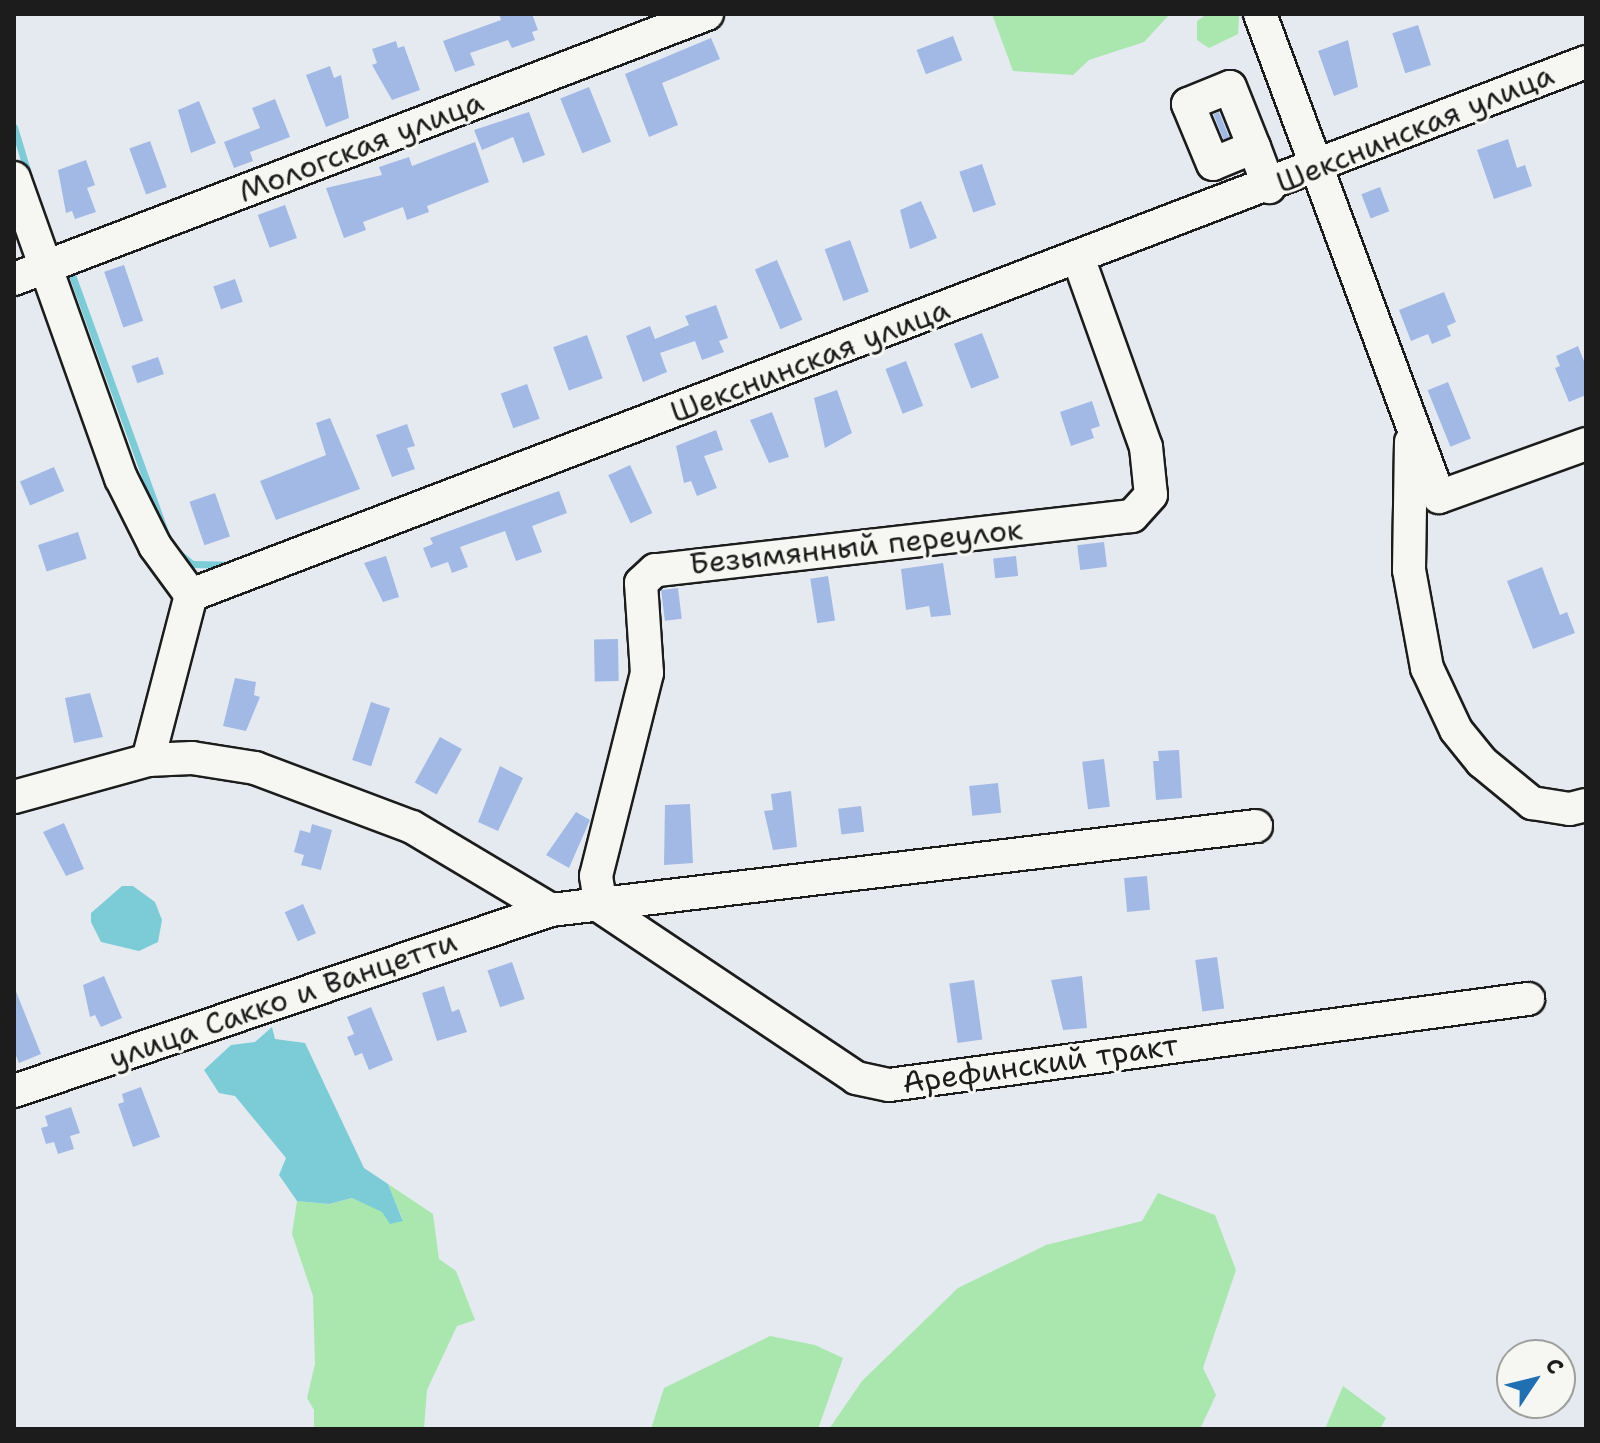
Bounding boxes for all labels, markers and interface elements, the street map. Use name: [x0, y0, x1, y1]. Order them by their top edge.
street label: Шекснинская улица: [1271, 57, 1559, 201]
street label: Мологская улица: [234, 84, 488, 210]
street label: Шекснинская улица: [665, 291, 955, 431]
street label: Безымянный переулок: [688, 512, 1024, 582]
street label: улица Сакко и Ванцетти: [104, 924, 462, 1076]
street label: Арефинский тракт: [900, 1027, 1180, 1101]
north arrow: [1496, 1339, 1576, 1419]
text: С: [1539, 1352, 1570, 1380]

